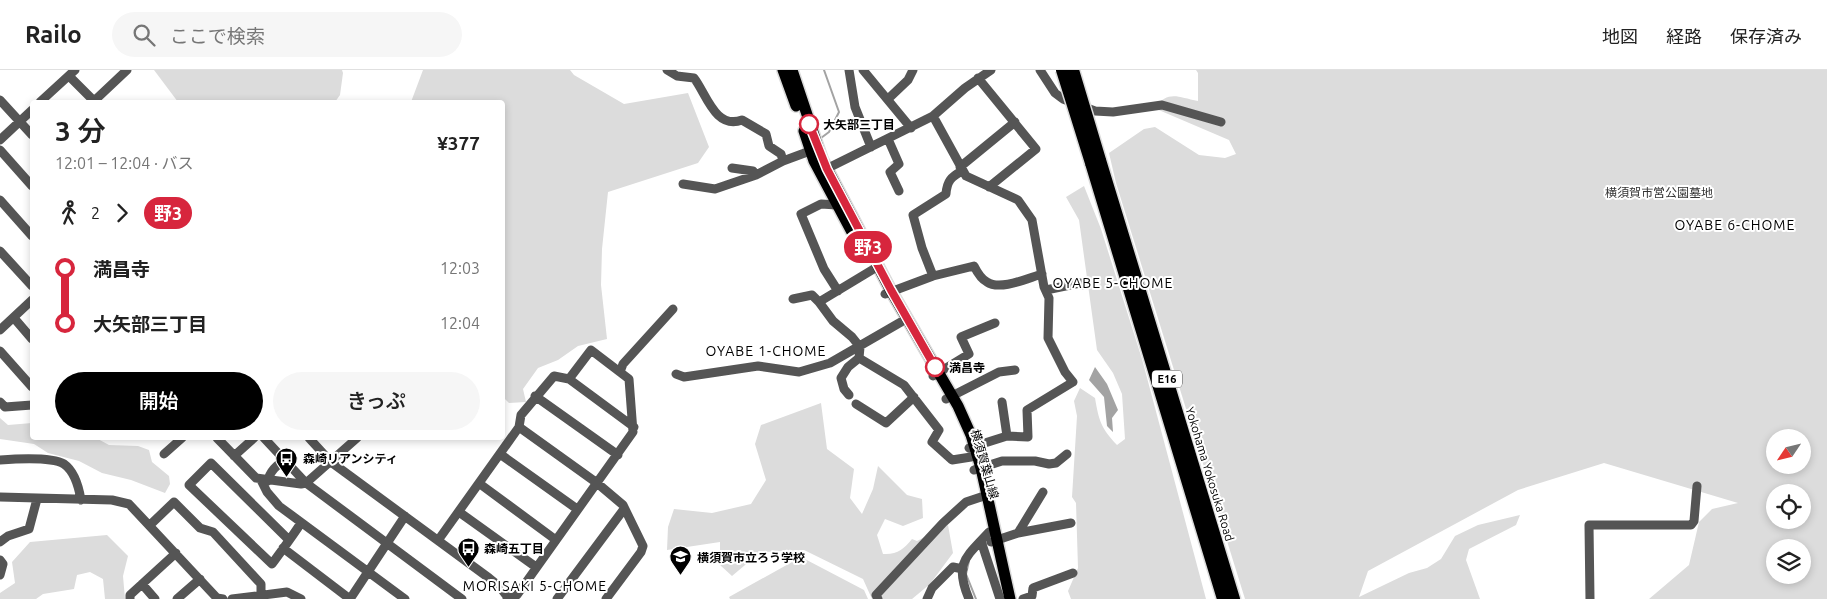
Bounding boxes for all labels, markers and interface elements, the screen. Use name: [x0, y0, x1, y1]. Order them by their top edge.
search box: [112, 12, 462, 57]
text: Railo: [25, 21, 82, 48]
icon: search: [130, 21, 158, 49]
text: ここで検索: [170, 25, 265, 47]
text: 地図: [1602, 26, 1638, 46]
text: 経路: [1666, 26, 1702, 46]
text: 保存済み: [1730, 26, 1802, 46]
marker: 大矢部三丁目: [799, 114, 819, 134]
text: 3 分: [55, 115, 105, 146]
place label: 大矢部三丁目: [823, 118, 895, 131]
text: ¥377: [437, 132, 480, 154]
text: 12:01 – 12:04 · バス: [55, 154, 194, 172]
park label: 横須賀市営公園墓地: [1605, 186, 1713, 199]
icon: walk: [55, 199, 83, 227]
icon: forward: [108, 199, 136, 227]
text: 野3: [154, 203, 182, 223]
text: 2: [91, 204, 100, 222]
district label: OYABE 6-CHOME: [1675, 217, 1795, 233]
line badge: 野3: [846, 231, 890, 263]
text: 野3: [854, 237, 882, 257]
text: 満昌寺: [93, 258, 150, 280]
text: 12:03: [440, 259, 480, 277]
district label: OYABE 5-CHOME: [1053, 275, 1173, 291]
text: 大矢部三丁目: [93, 313, 207, 335]
text: 12:04: [440, 314, 480, 332]
district label: OYABE 1-CHOME: [706, 343, 826, 359]
marker: 満昌寺: [925, 357, 945, 377]
place label: 満昌寺: [949, 361, 985, 374]
road number: E16: [1152, 370, 1182, 388]
button: 開始: [55, 372, 263, 430]
button: きっぷ: [273, 372, 480, 430]
street label: Yokohama Yokosuka Road: [1183, 405, 1237, 543]
street label: 横須賀葉山線: [969, 428, 1001, 500]
north arrow: [1766, 429, 1811, 474]
map controls: [1766, 429, 1811, 584]
bus stop icon: 森崎リアンシティ: [275, 446, 299, 477]
place label: 森崎リアンシティ: [303, 452, 398, 465]
button: locate: [1766, 484, 1811, 529]
bus stop icon: 森崎五丁目: [456, 536, 480, 567]
button: layers: [1766, 539, 1811, 584]
place label: 森崎五丁目: [484, 542, 544, 555]
school or university icon: 横須賀市立ろう学校: [669, 545, 693, 576]
place label: 横須賀市立ろう学校: [697, 551, 805, 564]
district label: MORISAKI 5-CHOME: [463, 578, 607, 594]

